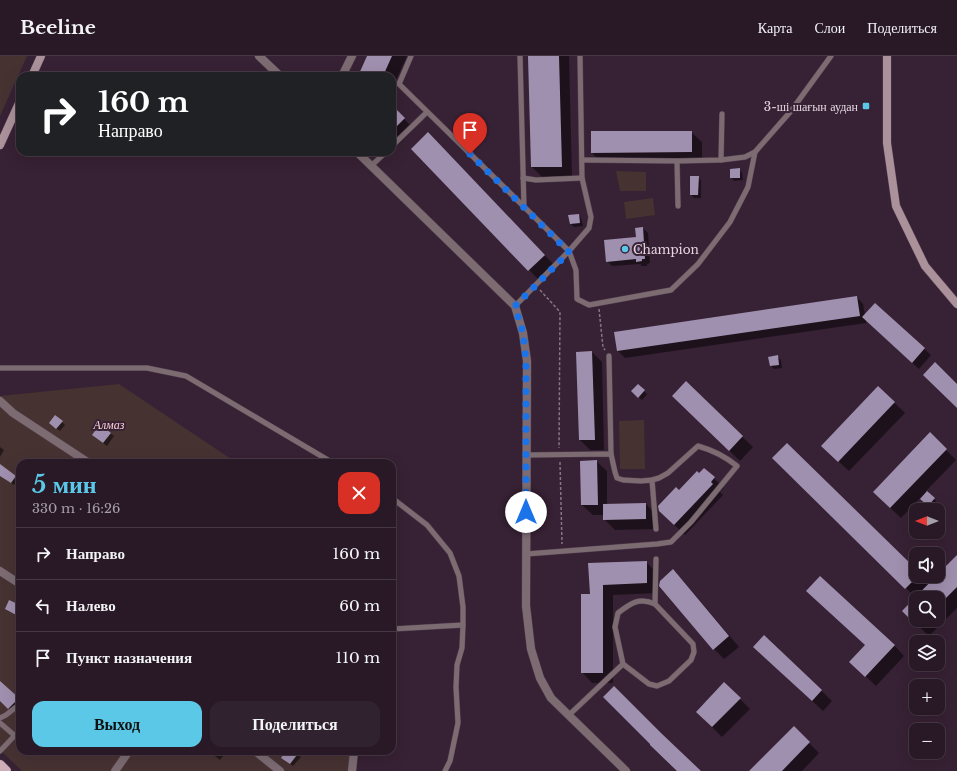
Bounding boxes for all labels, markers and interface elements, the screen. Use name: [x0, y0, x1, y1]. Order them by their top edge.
text: Beeline: [20, 16, 96, 39]
text: Карта: [758, 19, 792, 37]
text: Слои: [814, 19, 845, 37]
text: Поделиться: [867, 19, 937, 37]
text: 160 m: [98, 85, 189, 120]
icon: right: [32, 88, 84, 140]
place label: 3-ші шағын аудан: [764, 99, 859, 114]
marker: 3-ші шағын аудан: [861, 101, 871, 111]
pin: [453, 113, 487, 154]
icon: arrive: [459, 119, 481, 141]
text: Направо: [98, 120, 163, 142]
place label: Champion: [633, 242, 699, 257]
marker: Champion: [620, 244, 630, 254]
park label: Алмаз: [93, 417, 125, 432]
text: 5 мин: [32, 470, 97, 499]
button: close: [338, 472, 380, 514]
position arrow: [505, 491, 547, 533]
text: 330 m · 16:26: [32, 500, 120, 517]
north arrow: [909, 503, 945, 539]
map controls: [909, 503, 945, 759]
icon: right: [32, 543, 54, 565]
text: Направо: [66, 544, 125, 563]
text: 160 m: [333, 544, 380, 563]
button: sound: [909, 547, 945, 583]
button: search: [909, 591, 945, 627]
icon: left: [32, 595, 54, 617]
text: Налево: [66, 596, 116, 615]
text: 60 m: [339, 596, 380, 615]
button: layers: [909, 635, 945, 671]
icon: arrive: [32, 647, 54, 669]
text: Пункт назначения: [66, 648, 192, 667]
text: 110 m: [336, 648, 380, 667]
button: +: [909, 679, 945, 715]
button: Выход: [32, 701, 202, 747]
button: Поделиться: [210, 701, 380, 747]
button: −: [909, 723, 945, 759]

